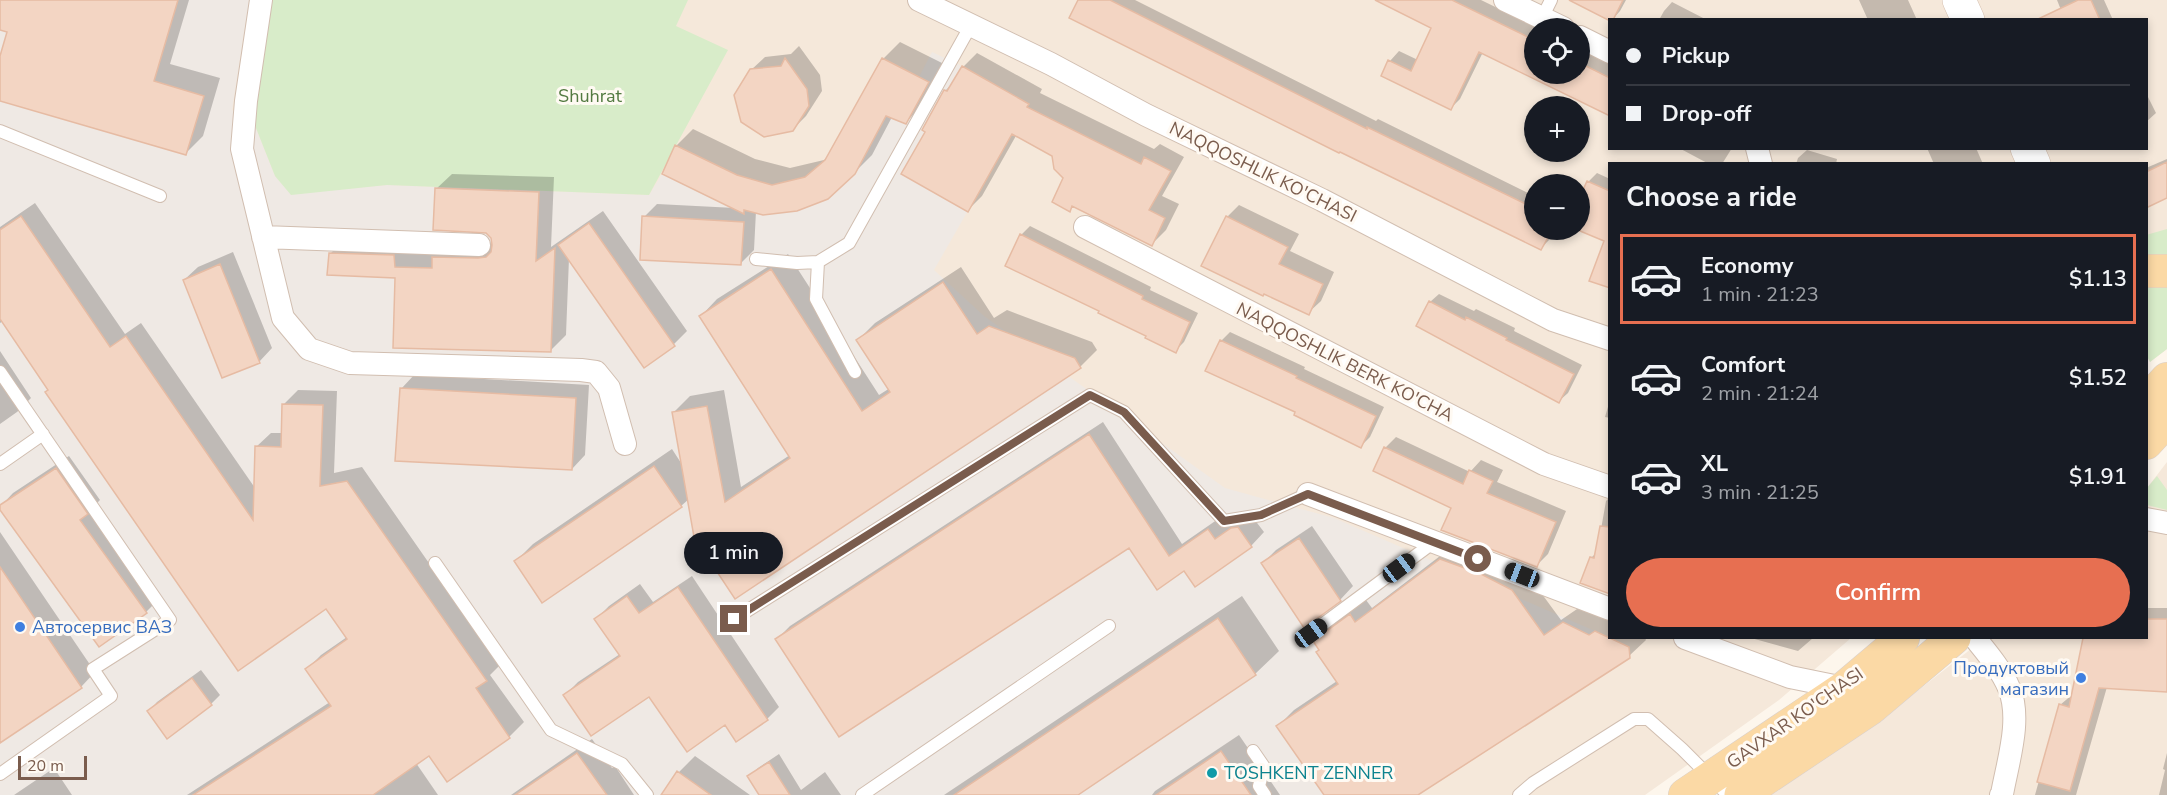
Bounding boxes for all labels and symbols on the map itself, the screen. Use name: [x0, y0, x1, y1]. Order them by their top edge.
park label: Shuhrat: [558, 84, 623, 108]
street label: NAQQOSHLIK KO'CHASI: [1165, 116, 1361, 228]
street label: NAQQOSHLIK BERK KO'CHA: [1232, 297, 1458, 427]
callout: 1 min: [684, 532, 783, 574]
route start: [1464, 545, 1491, 572]
car: [1379, 550, 1419, 586]
car: [1502, 560, 1542, 590]
route end: [720, 605, 747, 632]
place label: Автосервис ВАЗ: [32, 615, 172, 639]
car: [1291, 615, 1331, 651]
marker: Автосервис ВАЗ: [13, 620, 27, 634]
place label: Продуктовый магазин: [1953, 656, 2069, 701]
street label: GAVXAR KO'CHASI: [1722, 662, 1868, 774]
marker: Продуктовый магазин: [2074, 671, 2088, 685]
scale bar: [18, 753, 87, 780]
place label: TOSHKENT ZENNER: [1224, 761, 1393, 785]
marker: TOSHKENT ZENNER: [1205, 766, 1219, 780]

